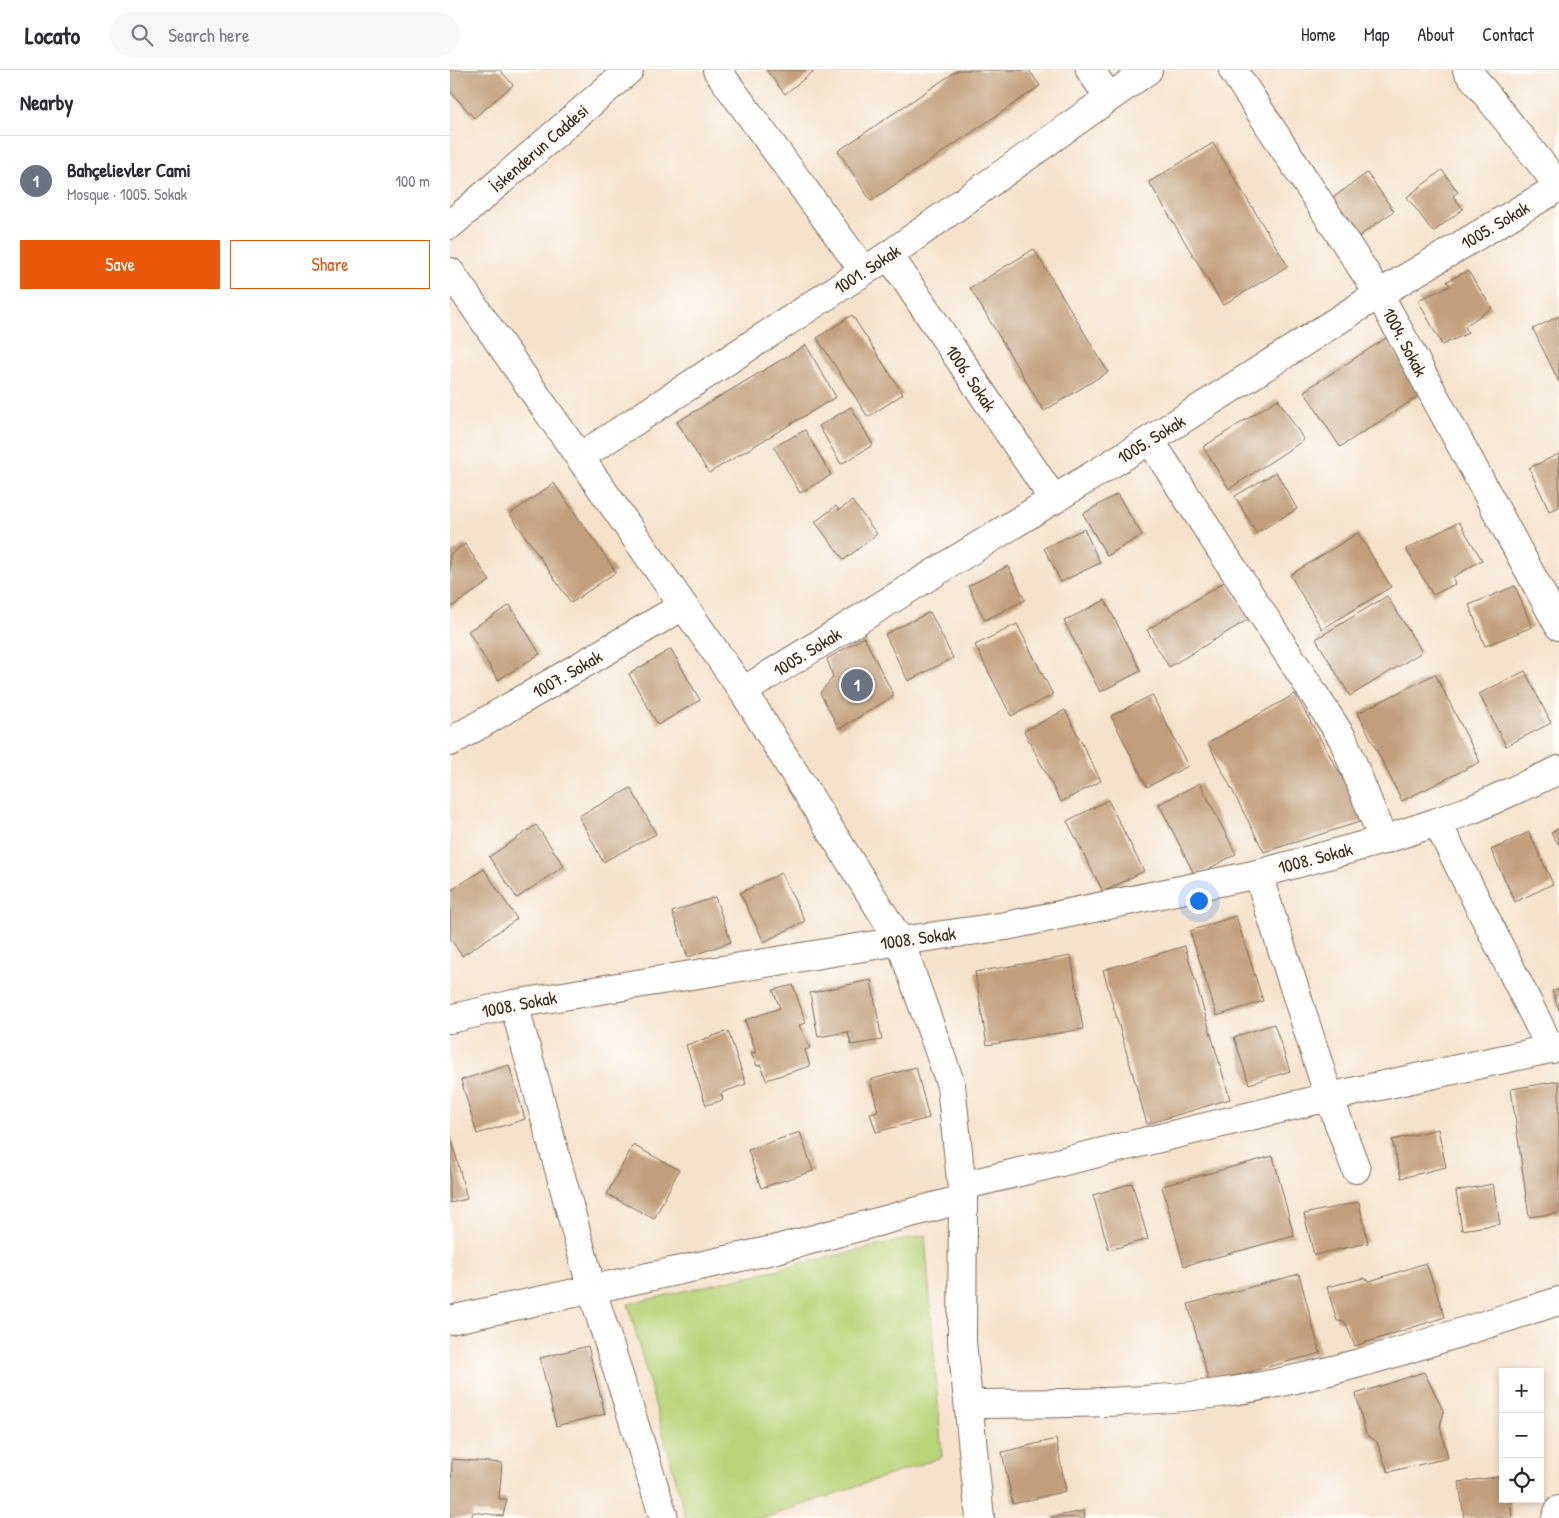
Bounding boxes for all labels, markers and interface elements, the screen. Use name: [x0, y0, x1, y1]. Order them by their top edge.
search box: [110, 12, 460, 57]
text: Locato: [25, 19, 80, 51]
icon: search: [128, 21, 156, 49]
text: Search here: [168, 22, 249, 48]
text: Home: [1301, 22, 1336, 47]
text: Map: [1364, 22, 1389, 47]
text: About: [1417, 22, 1454, 47]
text: Contact: [1482, 22, 1534, 47]
text: Nearby: [20, 88, 73, 117]
street label: İskenderun Caddesi: [484, 98, 594, 198]
text: Bahçelievler Cami: [67, 157, 191, 183]
text: 1: [33, 170, 39, 192]
text: 100 m: [395, 170, 430, 192]
text: Mosque · 1005. Sokak: [67, 183, 187, 205]
street label: 1005. Sokak: [1456, 194, 1534, 255]
street label: 1001. Sokak: [829, 238, 906, 300]
button: Save: [20, 240, 220, 289]
button: Share: [230, 240, 430, 289]
street label: 1004. Sokak: [1376, 303, 1434, 381]
street label: 1006. Sokak: [940, 340, 1003, 417]
street label: 1005. Sokak: [1112, 408, 1190, 470]
street label: 1005. Sokak: [768, 621, 846, 683]
street label: 1007. Sokak: [527, 644, 607, 704]
pin: 1: [841, 666, 873, 704]
street label: 1008. Sokak: [1275, 836, 1355, 880]
your location: [1186, 888, 1212, 914]
street label: 1008. Sokak: [879, 920, 958, 956]
street label: 1008. Sokak: [479, 984, 559, 1024]
map controls: [1499, 1368, 1544, 1503]
button: +: [1499, 1368, 1544, 1413]
button: −: [1499, 1413, 1544, 1458]
button: locate: [1499, 1458, 1544, 1503]

